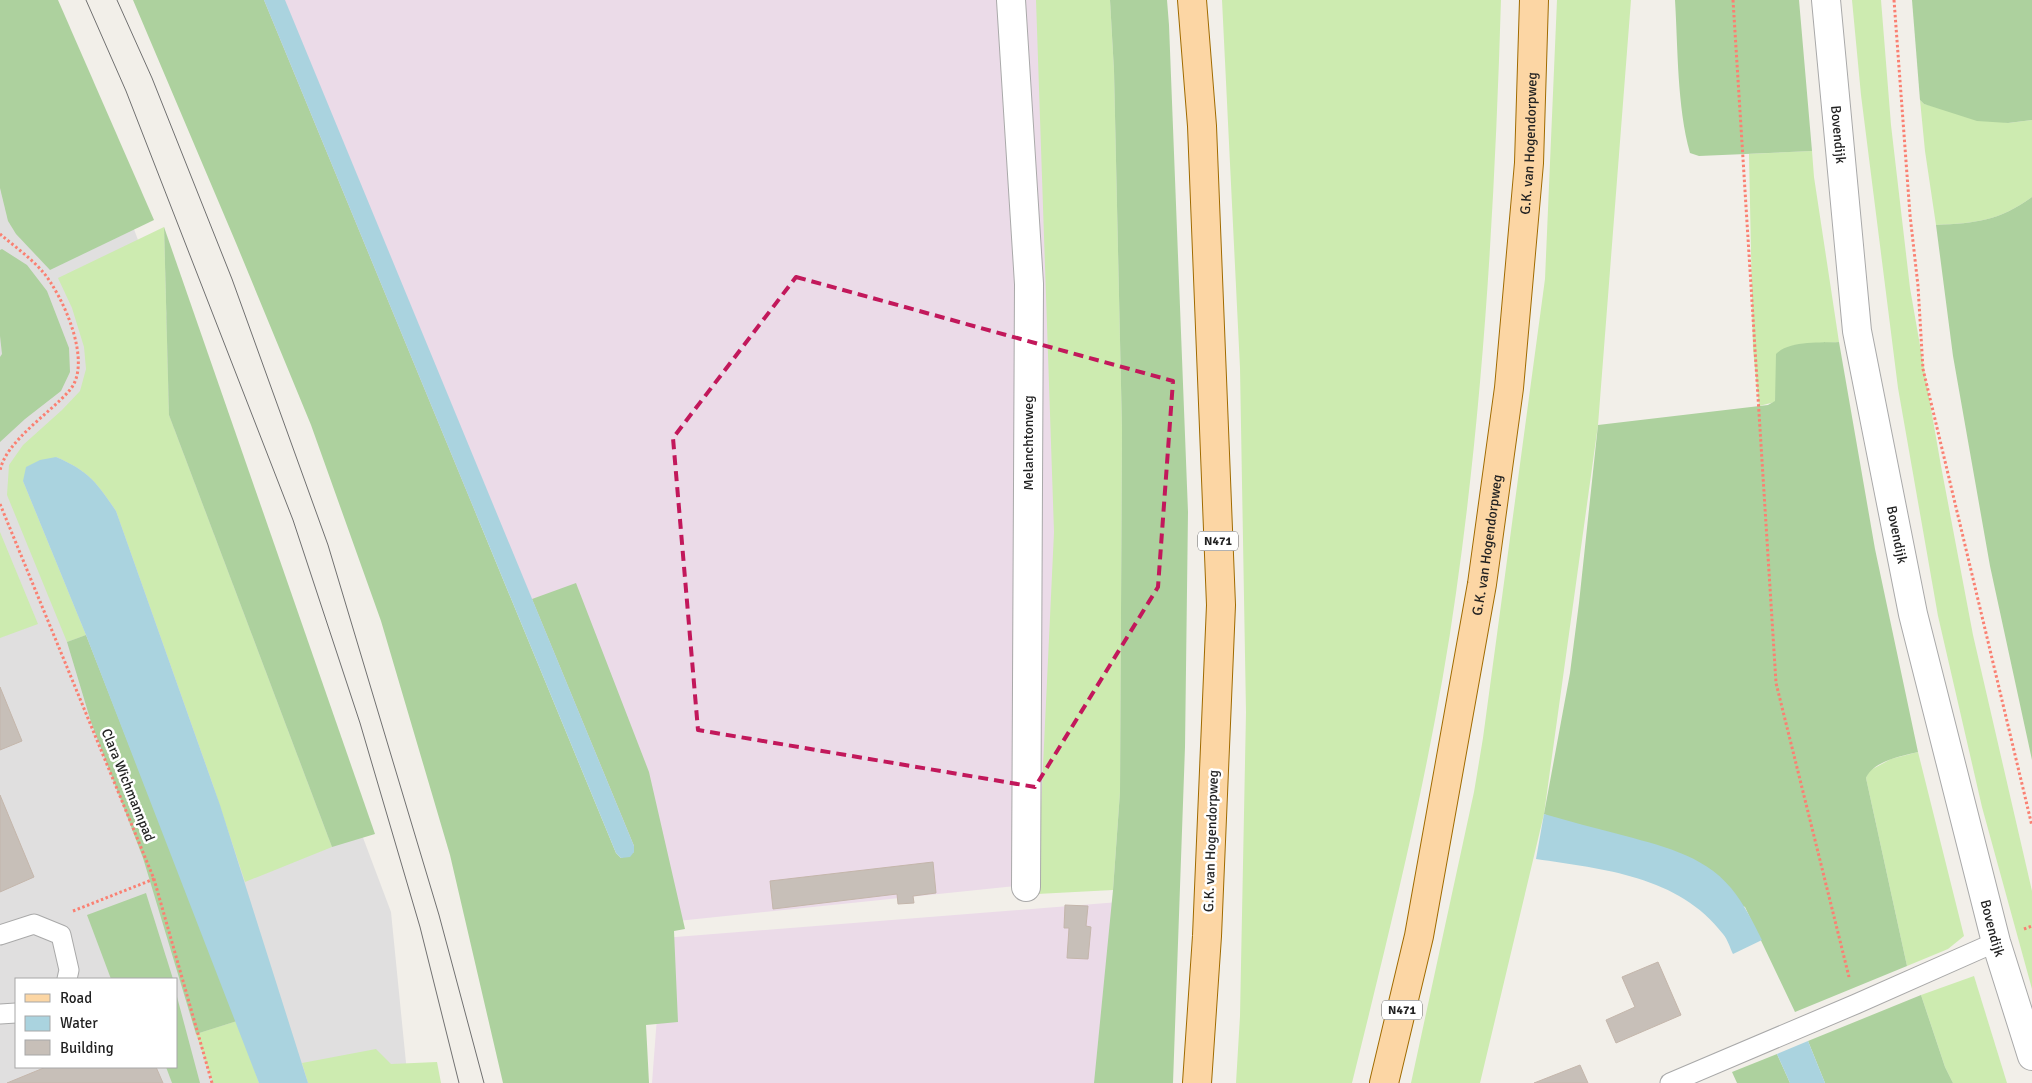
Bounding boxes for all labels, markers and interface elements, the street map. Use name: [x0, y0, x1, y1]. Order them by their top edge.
street label: G.K. van Hogendorpweg: [1516, 72, 1540, 215]
street label: Bovendijk: [1827, 104, 1850, 164]
street label: Melanchtonweg: [1020, 395, 1037, 491]
street label: G.K. van Hogendorpweg: [1468, 473, 1506, 617]
street label: Bovendijk: [1883, 504, 1911, 565]
road number: N471: [1198, 532, 1238, 550]
street label: Clara Wichmannpad: [98, 726, 158, 844]
street label: G.K. van Hogendorpweg: [1200, 770, 1222, 912]
street label: Bovendijk: [1977, 898, 2009, 959]
legend: [15, 978, 178, 1068]
text: Road: [60, 989, 92, 1007]
road number: N471: [1382, 1000, 1422, 1020]
text: Water: [60, 1014, 98, 1032]
text: Building: [60, 1039, 114, 1057]

